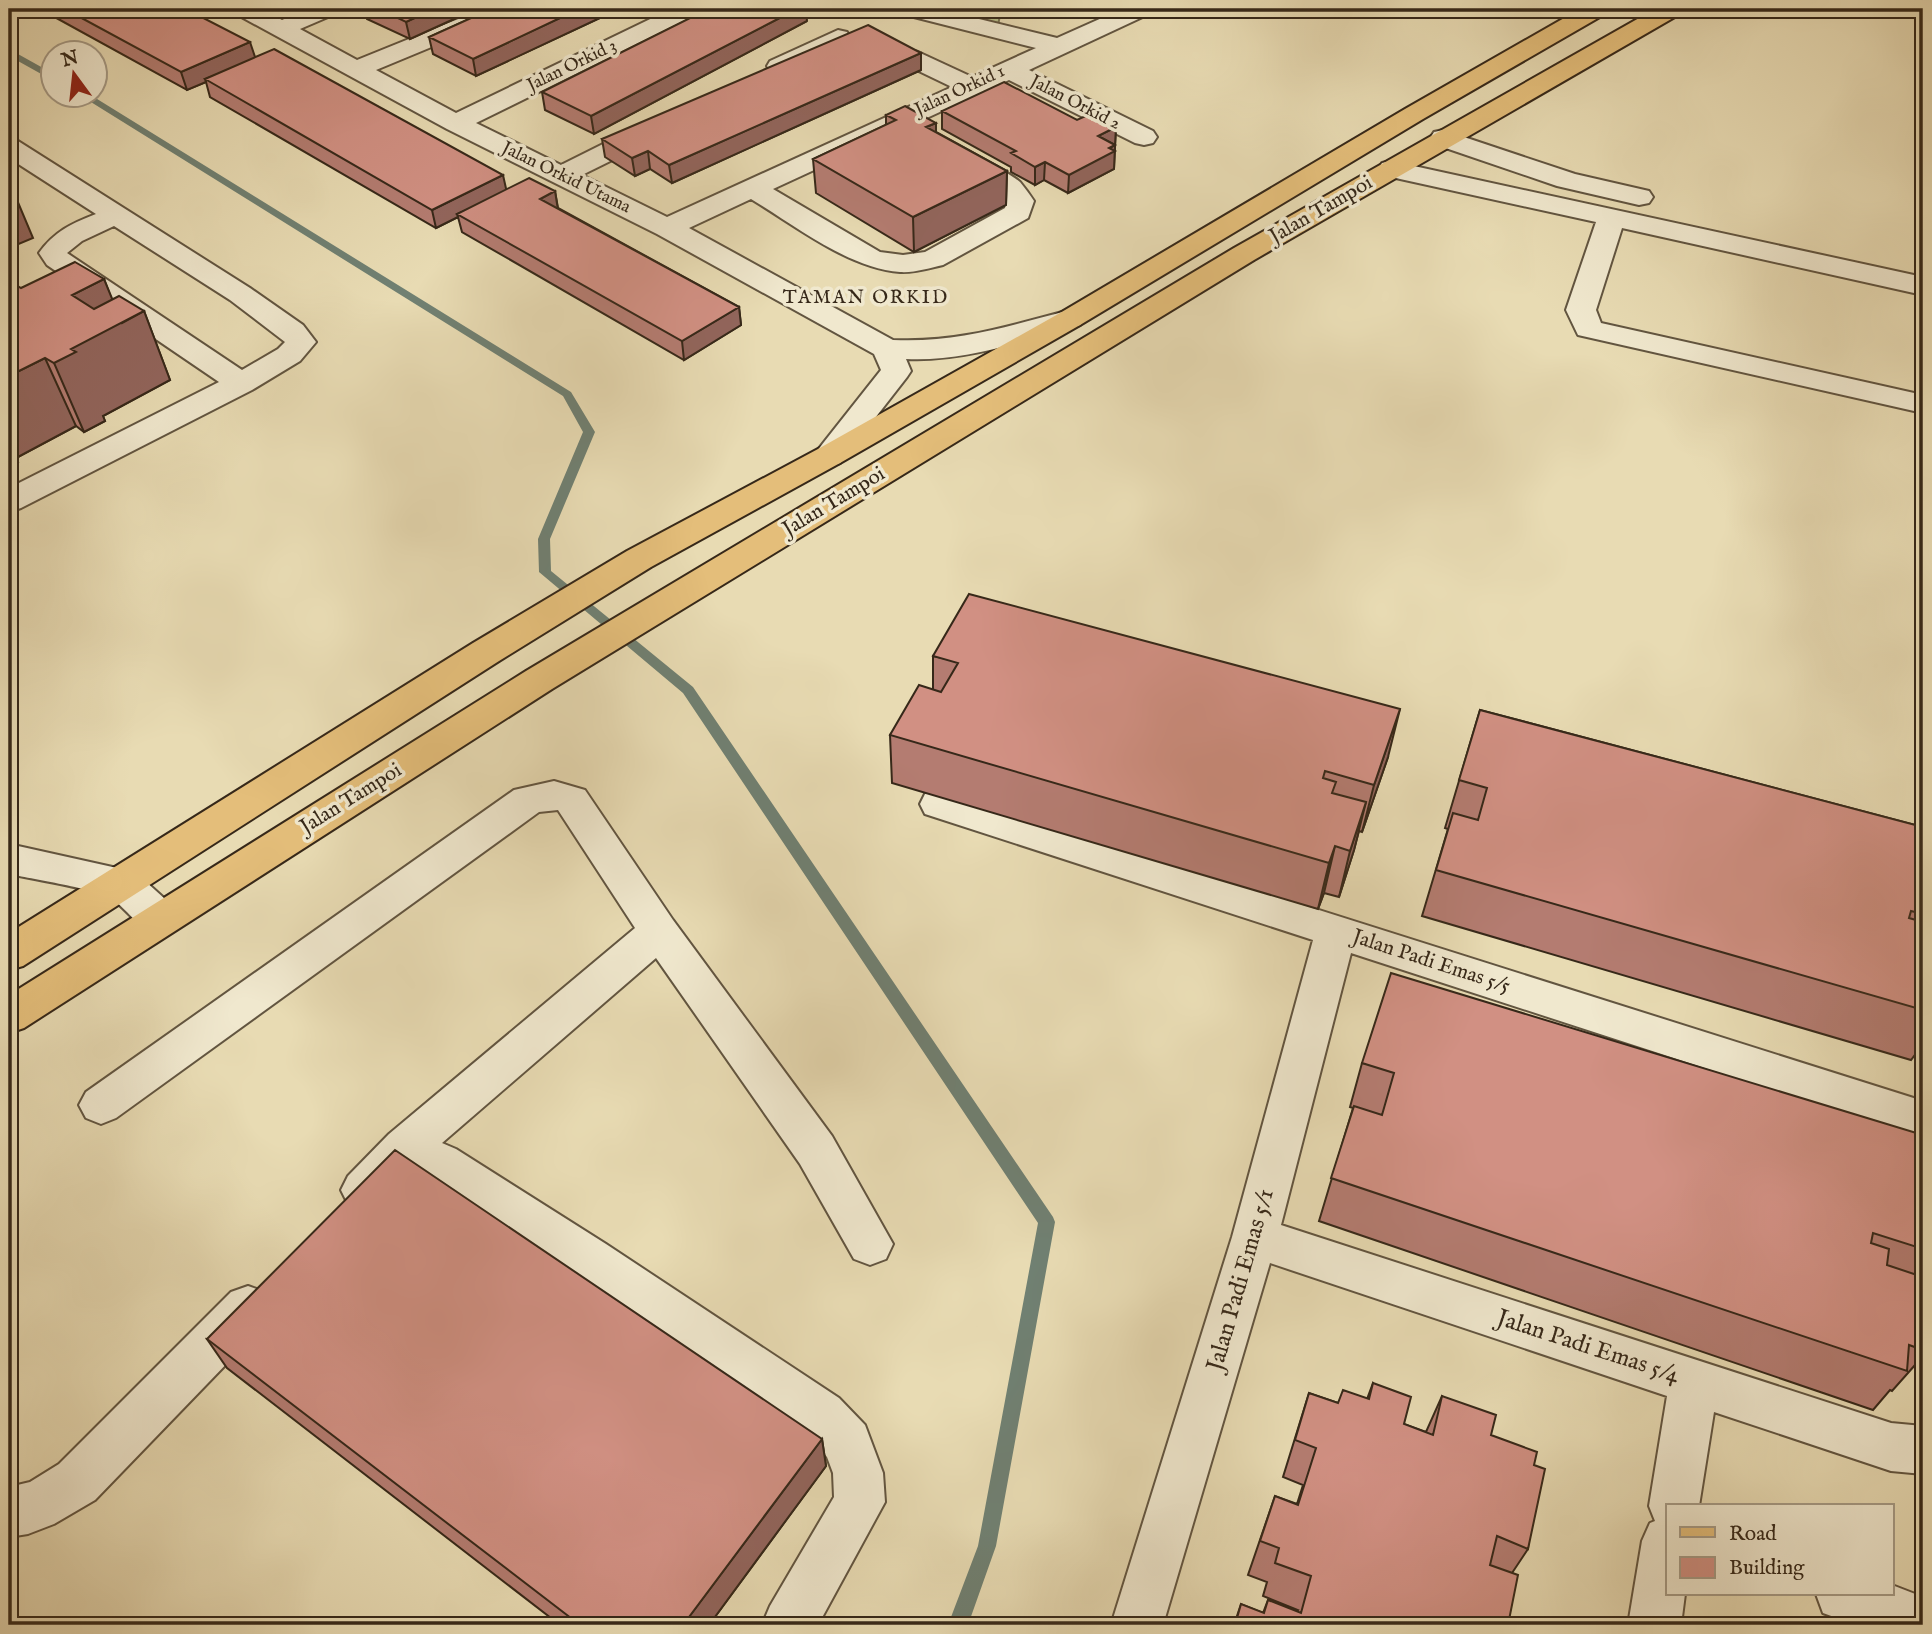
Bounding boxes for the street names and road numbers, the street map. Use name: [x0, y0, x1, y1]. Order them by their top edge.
street label: Jalan Orkid 3: [522, 34, 621, 98]
street label: Jalan Orkid 1: [909, 60, 1009, 123]
street label: Jalan Orkid 2: [1024, 69, 1124, 136]
street label: Jalan Orkid Utama: [496, 136, 634, 219]
street label: Jalan Tampoi: [1263, 170, 1378, 251]
street label: Jalan Tampoi: [776, 461, 890, 544]
street label: Jalan Tampoi: [293, 757, 407, 842]
street label: Jalan Padi Emas 5/5: [1347, 923, 1514, 1000]
street label: Jalan Padi Emas 5/1: [1199, 1185, 1282, 1378]
street label: Jalan Padi Emas 5/4: [1490, 1302, 1683, 1391]

